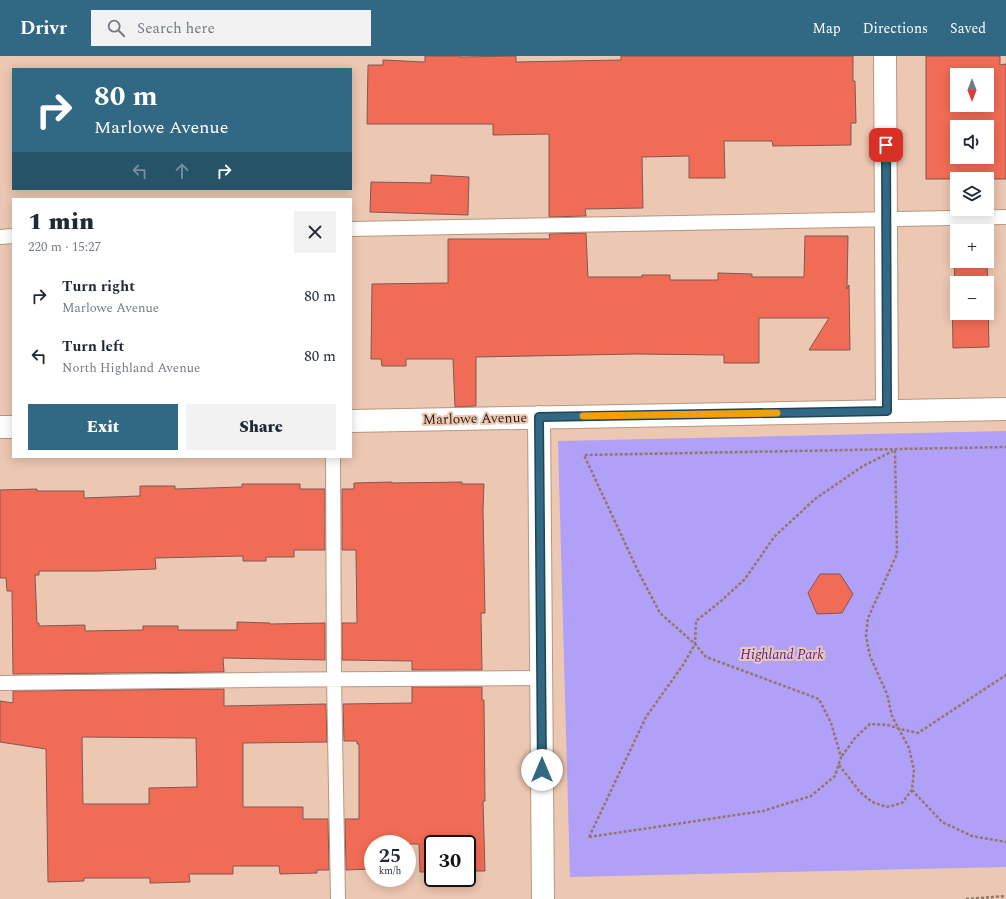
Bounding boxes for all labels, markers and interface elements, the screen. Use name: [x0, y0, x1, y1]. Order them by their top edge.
search box: [91, 10, 371, 46]
text: Drivr: [20, 14, 67, 43]
icon: search: [105, 17, 127, 39]
text: Search here: [137, 17, 215, 40]
text: Map: [813, 18, 841, 39]
text: Directions: [863, 18, 928, 39]
text: Saved: [950, 18, 986, 39]
north arrow: [950, 68, 994, 112]
map controls: [950, 68, 994, 320]
text: 80 m: [94, 75, 158, 118]
icon: right: [28, 84, 80, 136]
text: Marlowe Avenue: [94, 114, 228, 141]
button: sound: [950, 120, 994, 164]
pin: [869, 128, 903, 162]
icon: arrive: [875, 134, 897, 156]
icon: left: [129, 160, 151, 182]
icon: ahead: [171, 160, 193, 182]
icon: right: [213, 160, 235, 182]
button: layers: [950, 172, 994, 216]
text: 1 min: [28, 204, 94, 240]
button: close: [294, 211, 336, 253]
button: +: [950, 224, 994, 268]
text: 220 m · 15:27: [28, 237, 101, 257]
text: Turn right: [62, 275, 135, 298]
button: −: [950, 276, 994, 320]
icon: right: [28, 285, 50, 307]
text: 80 m: [304, 285, 336, 308]
text: Marlowe Avenue: [62, 298, 159, 318]
text: Turn left: [62, 335, 124, 358]
icon: left: [28, 345, 50, 367]
text: 80 m: [304, 345, 336, 368]
text: North Highland Avenue: [62, 358, 200, 378]
button: Exit: [28, 404, 178, 450]
button: Share: [186, 404, 336, 450]
street label: Marlowe Avenue: [423, 407, 528, 430]
park label: Highland Park: [740, 644, 824, 665]
position arrow: [521, 749, 563, 791]
speed limit sign: 30: [424, 835, 476, 887]
text: 25: [379, 841, 401, 871]
text: km/h: [379, 863, 401, 879]

